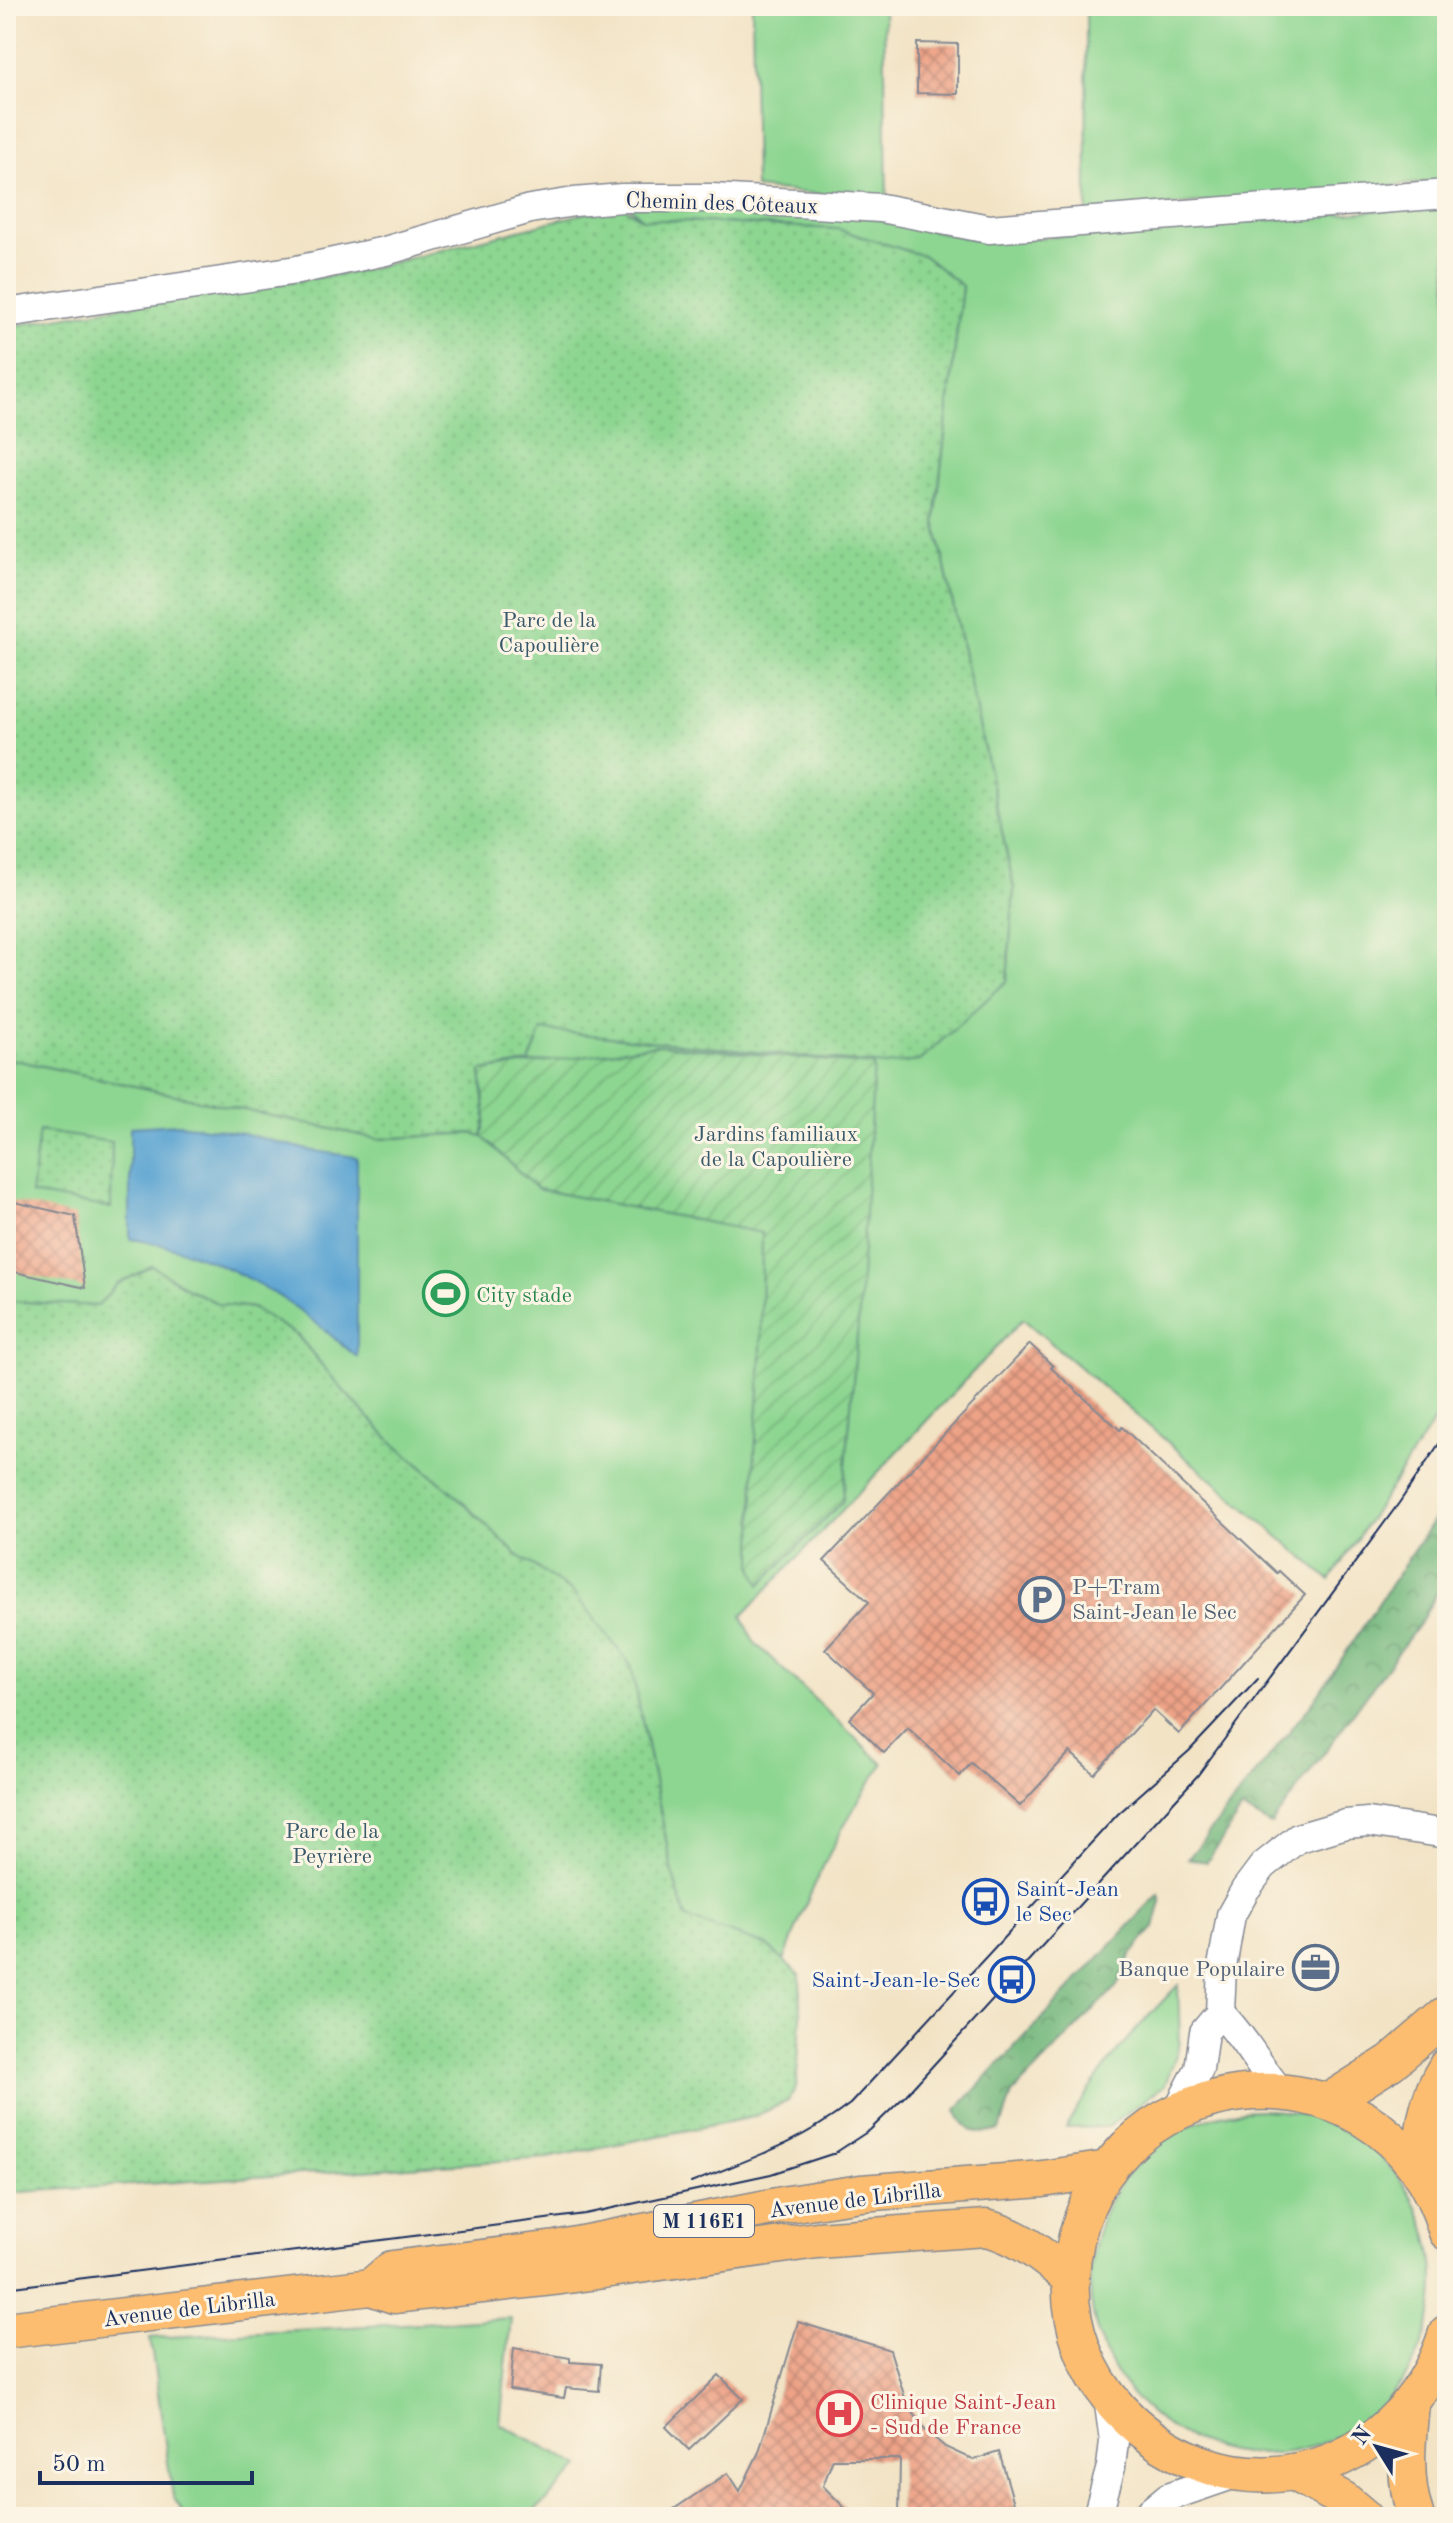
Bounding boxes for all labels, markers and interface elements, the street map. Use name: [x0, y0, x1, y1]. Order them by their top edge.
street label: Chemin des Côteaux: [625, 190, 819, 218]
park label: Parc de la Capoulière: [499, 610, 599, 657]
park label: Jardins familiaux de la Capoulière: [694, 1124, 858, 1171]
sports icon: City stade: [421, 1270, 469, 1318]
place label: City stade: [476, 1285, 572, 1307]
parking icon: P+Tram Saint-Jean le Sec: [1017, 1575, 1065, 1623]
place label: P+Tram Saint-Jean le Sec: [1072, 1577, 1237, 1624]
park label: Parc de la Peyrière: [285, 1821, 379, 1868]
bus stop icon: Saint-Jean le Sec: [961, 1877, 1009, 1925]
place label: Saint-Jean le Sec: [1016, 1879, 1119, 1926]
office icon: Banque Populaire: [1292, 1944, 1340, 1992]
bus stop icon: Saint-Jean-le-Sec: [987, 1955, 1035, 2003]
place label: Banque Populaire: [1118, 1959, 1285, 1981]
place label: Saint-Jean-le-Sec: [811, 1970, 980, 1992]
street label: Avenue de Librilla: [768, 2179, 943, 2222]
road number: M 116E1: [654, 2205, 754, 2237]
street label: Avenue de Librilla: [102, 2288, 277, 2331]
hospital icon: Clinique Saint-Jean - Sud de France: [815, 2390, 863, 2438]
place label: Clinique Saint-Jean - Sud de France: [870, 2392, 1057, 2439]
north arrow: [1337, 2407, 1417, 2487]
text: N: [1349, 2423, 1377, 2450]
scale bar: [40, 2435, 252, 2485]
text: 50 m: [52, 2453, 106, 2477]

